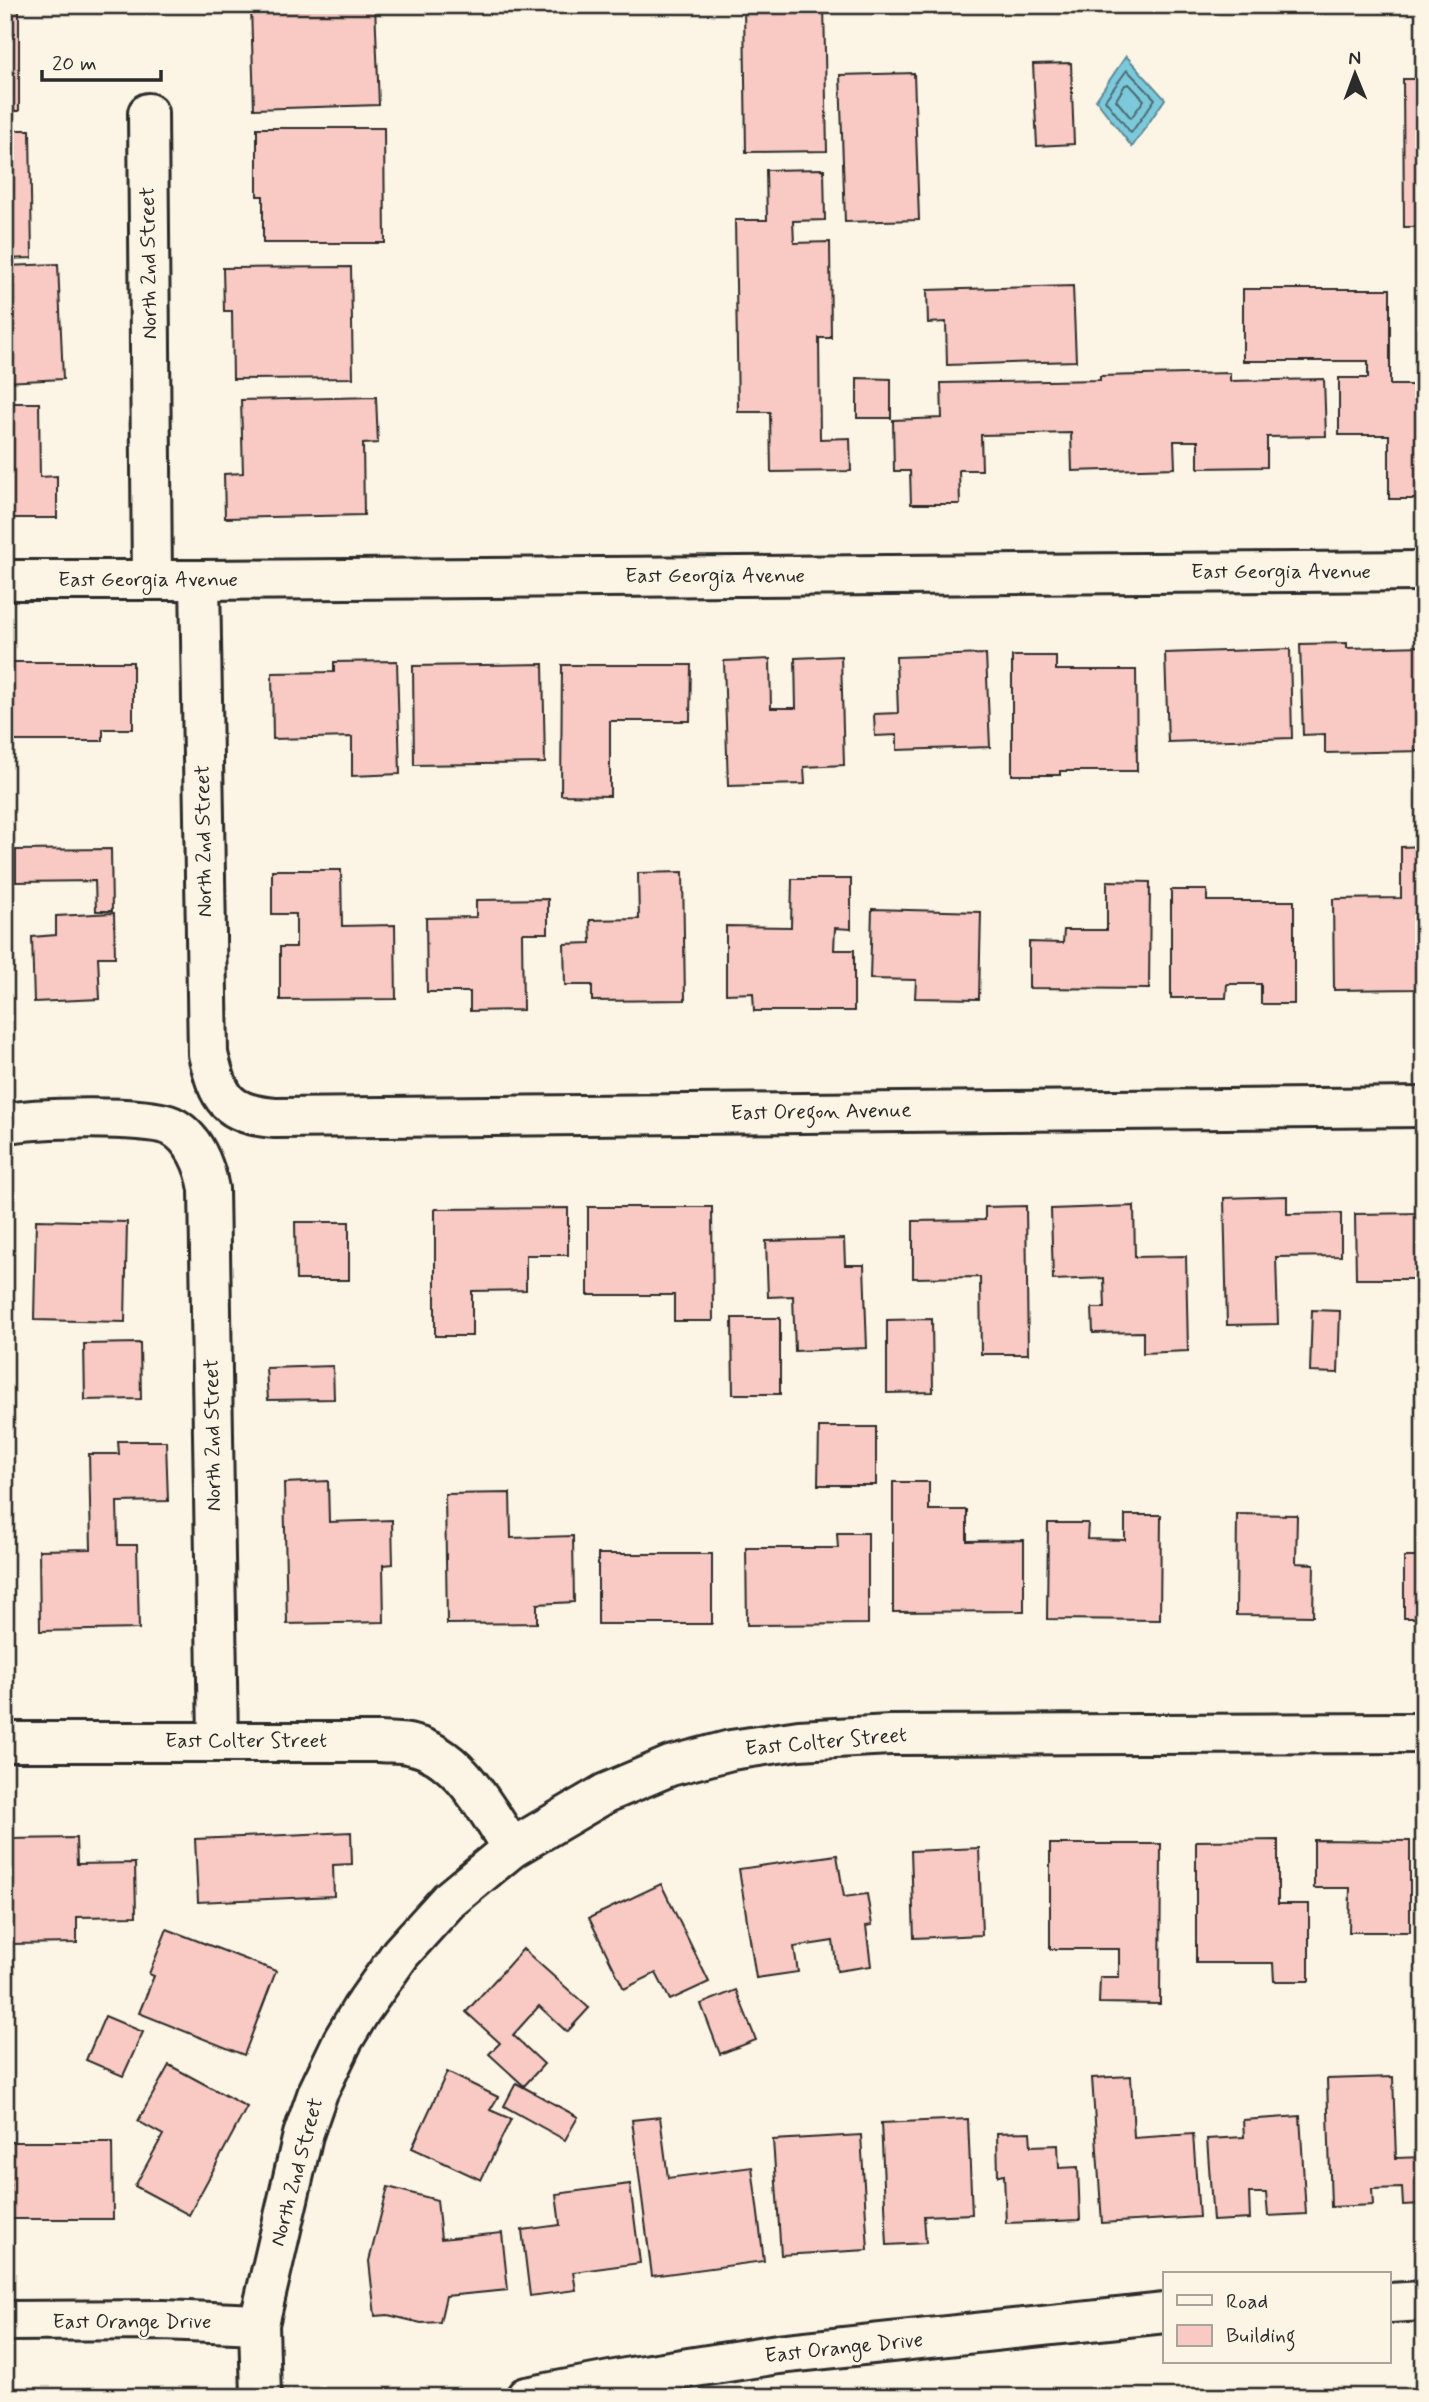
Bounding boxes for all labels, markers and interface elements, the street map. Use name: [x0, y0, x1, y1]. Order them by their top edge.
scale bar: [42, 38, 161, 82]
north arrow: [1320, 38, 1390, 108]
text: N: [1348, 46, 1361, 71]
text: 20 m: [52, 50, 97, 78]
street label: North 2nd Street: [134, 186, 164, 340]
street label: East Georgia Avenue: [1191, 558, 1371, 587]
street label: East Georgia Avenue: [625, 562, 805, 591]
street label: East Georgia Avenue: [58, 566, 238, 595]
street label: North 2nd Street: [189, 764, 219, 918]
street label: East Oregon Avenue: [730, 1096, 912, 1130]
street label: North 2nd Street: [198, 1358, 228, 1512]
street label: East Colter Street: [744, 1721, 908, 1763]
street label: East Colter Street: [165, 1727, 327, 1755]
street label: North 2nd Street: [264, 2095, 330, 2249]
legend: [1163, 2272, 1390, 2364]
text: Road: [1226, 2288, 1268, 2316]
street label: East Orange Drive: [52, 2308, 212, 2337]
text: Building: [1226, 2322, 1296, 2352]
street label: East Orange Drive: [763, 2326, 925, 2371]

